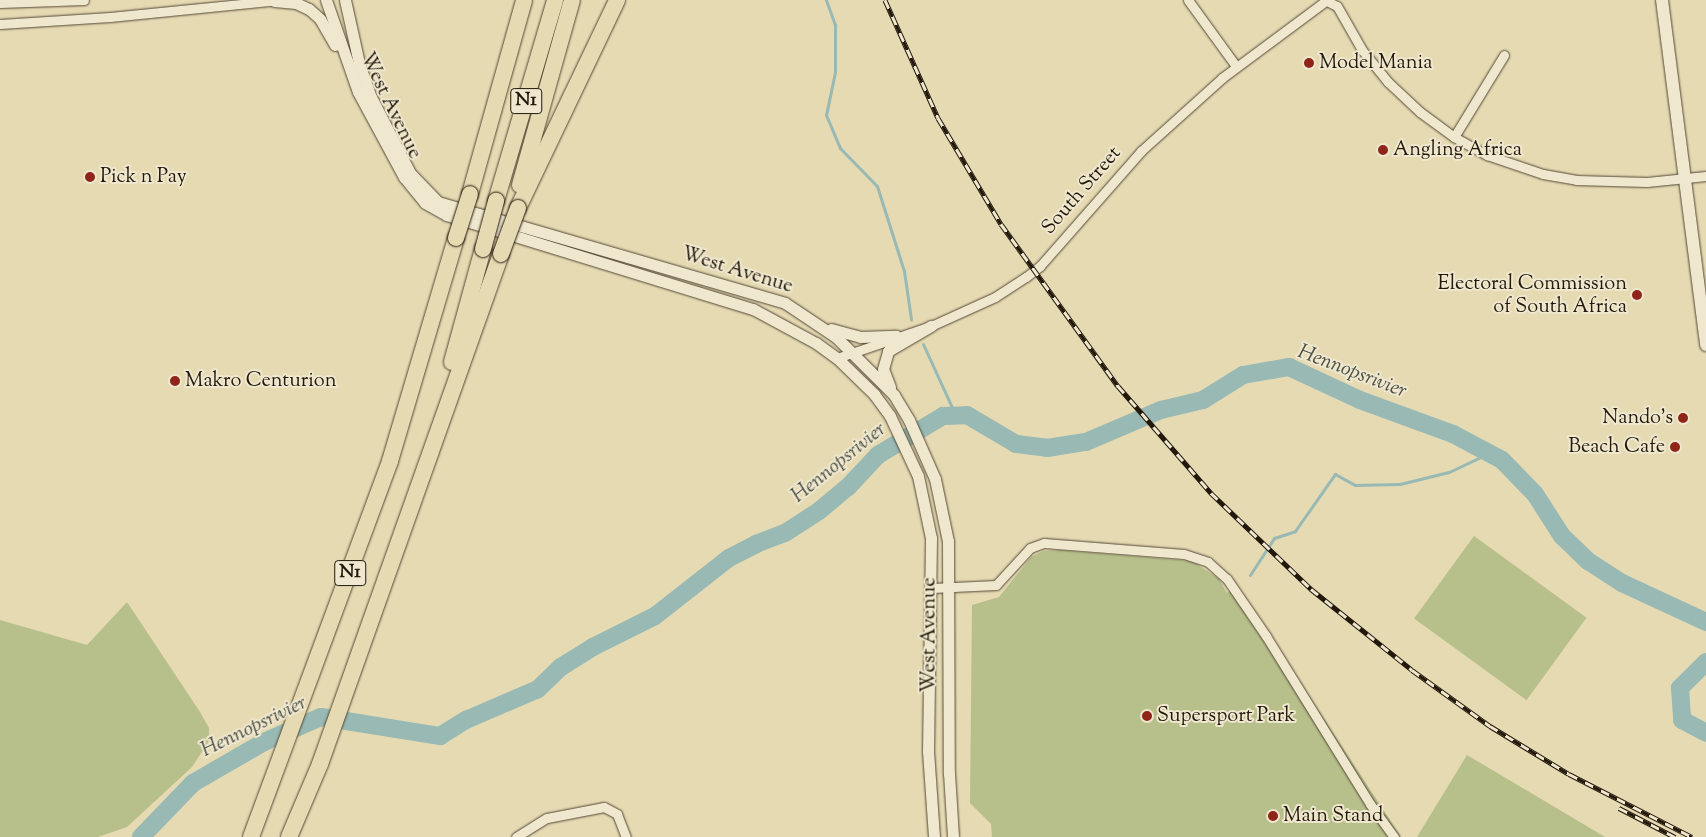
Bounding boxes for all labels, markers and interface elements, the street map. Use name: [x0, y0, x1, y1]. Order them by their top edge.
street label: West Avenue: [354, 49, 426, 163]
place label: Model Mania: [1319, 51, 1432, 75]
marker: Model Mania: [1303, 57, 1315, 69]
road number: N1: [510, 84, 542, 118]
place label: Angling Africa: [1393, 138, 1522, 162]
street label: South Street: [1037, 142, 1127, 240]
marker: Angling Africa: [1377, 144, 1389, 156]
place label: Pick n Pay: [100, 165, 187, 189]
marker: Pick n Pay: [84, 171, 96, 183]
street label: West Avenue: [678, 243, 796, 299]
place label: Electoral Commission of South Africa: [1438, 272, 1627, 319]
marker: Electoral Commission of South Africa: [1631, 289, 1643, 301]
water label: Hennopsrivier: [1294, 340, 1410, 404]
place label: Makro Centurion: [185, 369, 337, 393]
marker: Makro Centurion: [169, 375, 181, 387]
place label: Nando's: [1602, 406, 1673, 430]
marker: Nando's: [1677, 412, 1689, 424]
water label: Hennopsrivier: [787, 417, 891, 509]
place label: Beach Cafe: [1568, 435, 1665, 459]
marker: Beach Cafe: [1669, 441, 1681, 453]
road number: N1: [334, 556, 366, 590]
street label: West Avenue: [918, 577, 942, 693]
water label: Hennopsrivier: [197, 691, 311, 763]
place label: Supersport Park: [1157, 704, 1295, 728]
marker: Supersport Park: [1141, 710, 1153, 722]
place label: Main Stand: [1283, 804, 1383, 828]
marker: Main Stand: [1267, 810, 1279, 822]

